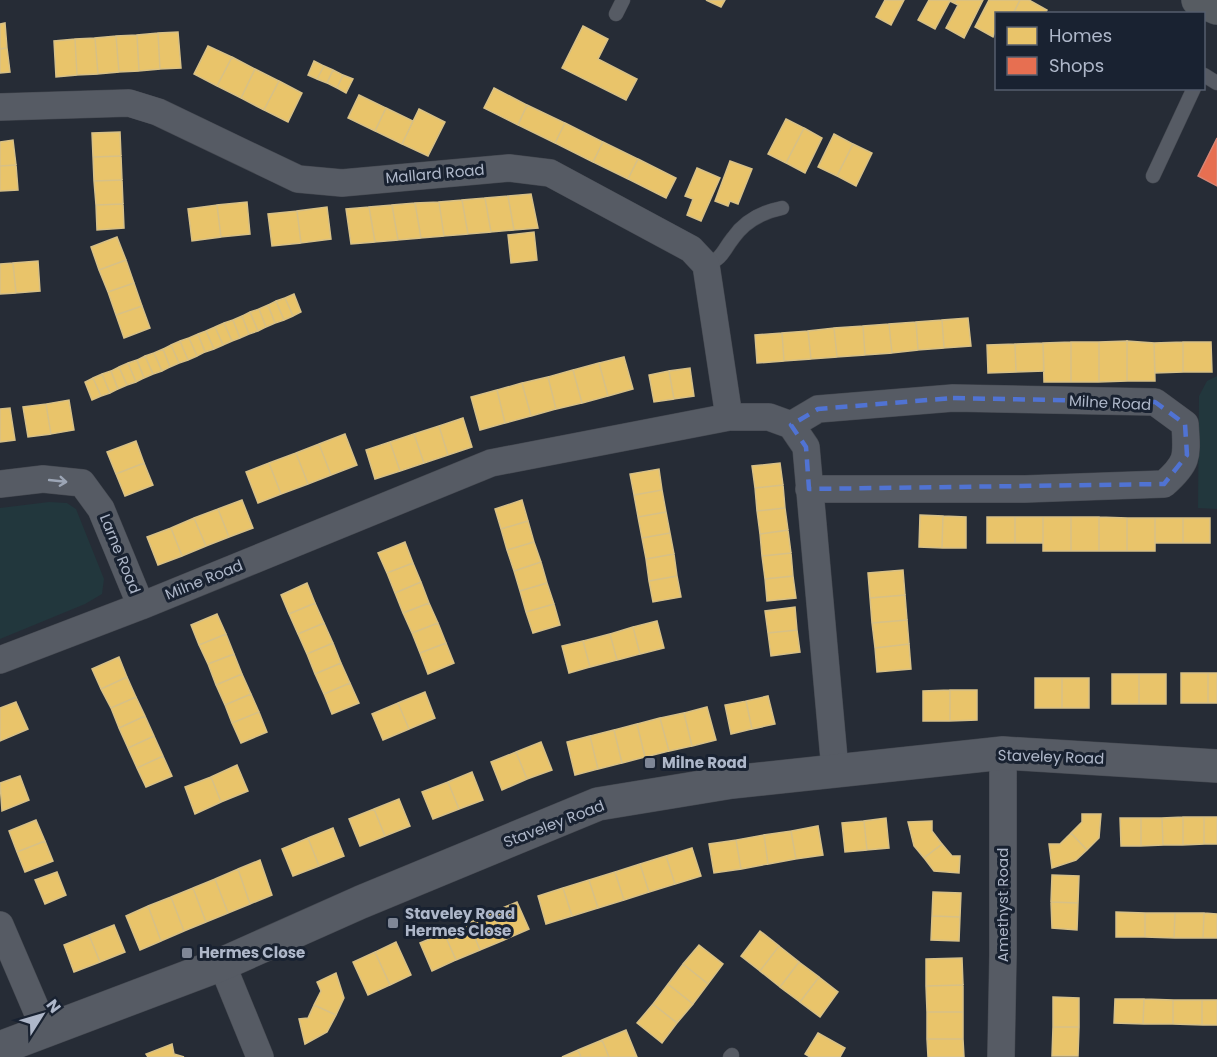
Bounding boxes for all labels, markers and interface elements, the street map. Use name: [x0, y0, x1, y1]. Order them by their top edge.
legend: [995, 12, 1205, 90]
text: Homes: [1049, 23, 1112, 48]
text: Shops: [1049, 53, 1104, 78]
street label: Mallard Road: [385, 159, 485, 188]
street label: Milne Road: [1068, 390, 1152, 415]
one-way arrow: [48, 475, 68, 486]
street label: Larne Road: [95, 511, 146, 597]
street label: Milne Road: [162, 554, 246, 605]
street label: Staveley Road: [997, 744, 1105, 769]
place label: Milne Road: [662, 752, 747, 773]
marker: Milne Road: [643, 756, 657, 770]
street label: Staveley Road: [500, 795, 607, 852]
street label: Amethyst Road: [992, 848, 1013, 962]
place label: Staveley Road Hermes Close: [405, 903, 515, 941]
marker: Staveley Road Hermes Close: [386, 916, 400, 930]
place label: Hermes Close: [199, 942, 305, 963]
marker: Hermes Close: [180, 946, 194, 960]
north arrow: [12, 985, 72, 1045]
text: N: [41, 995, 66, 1018]

